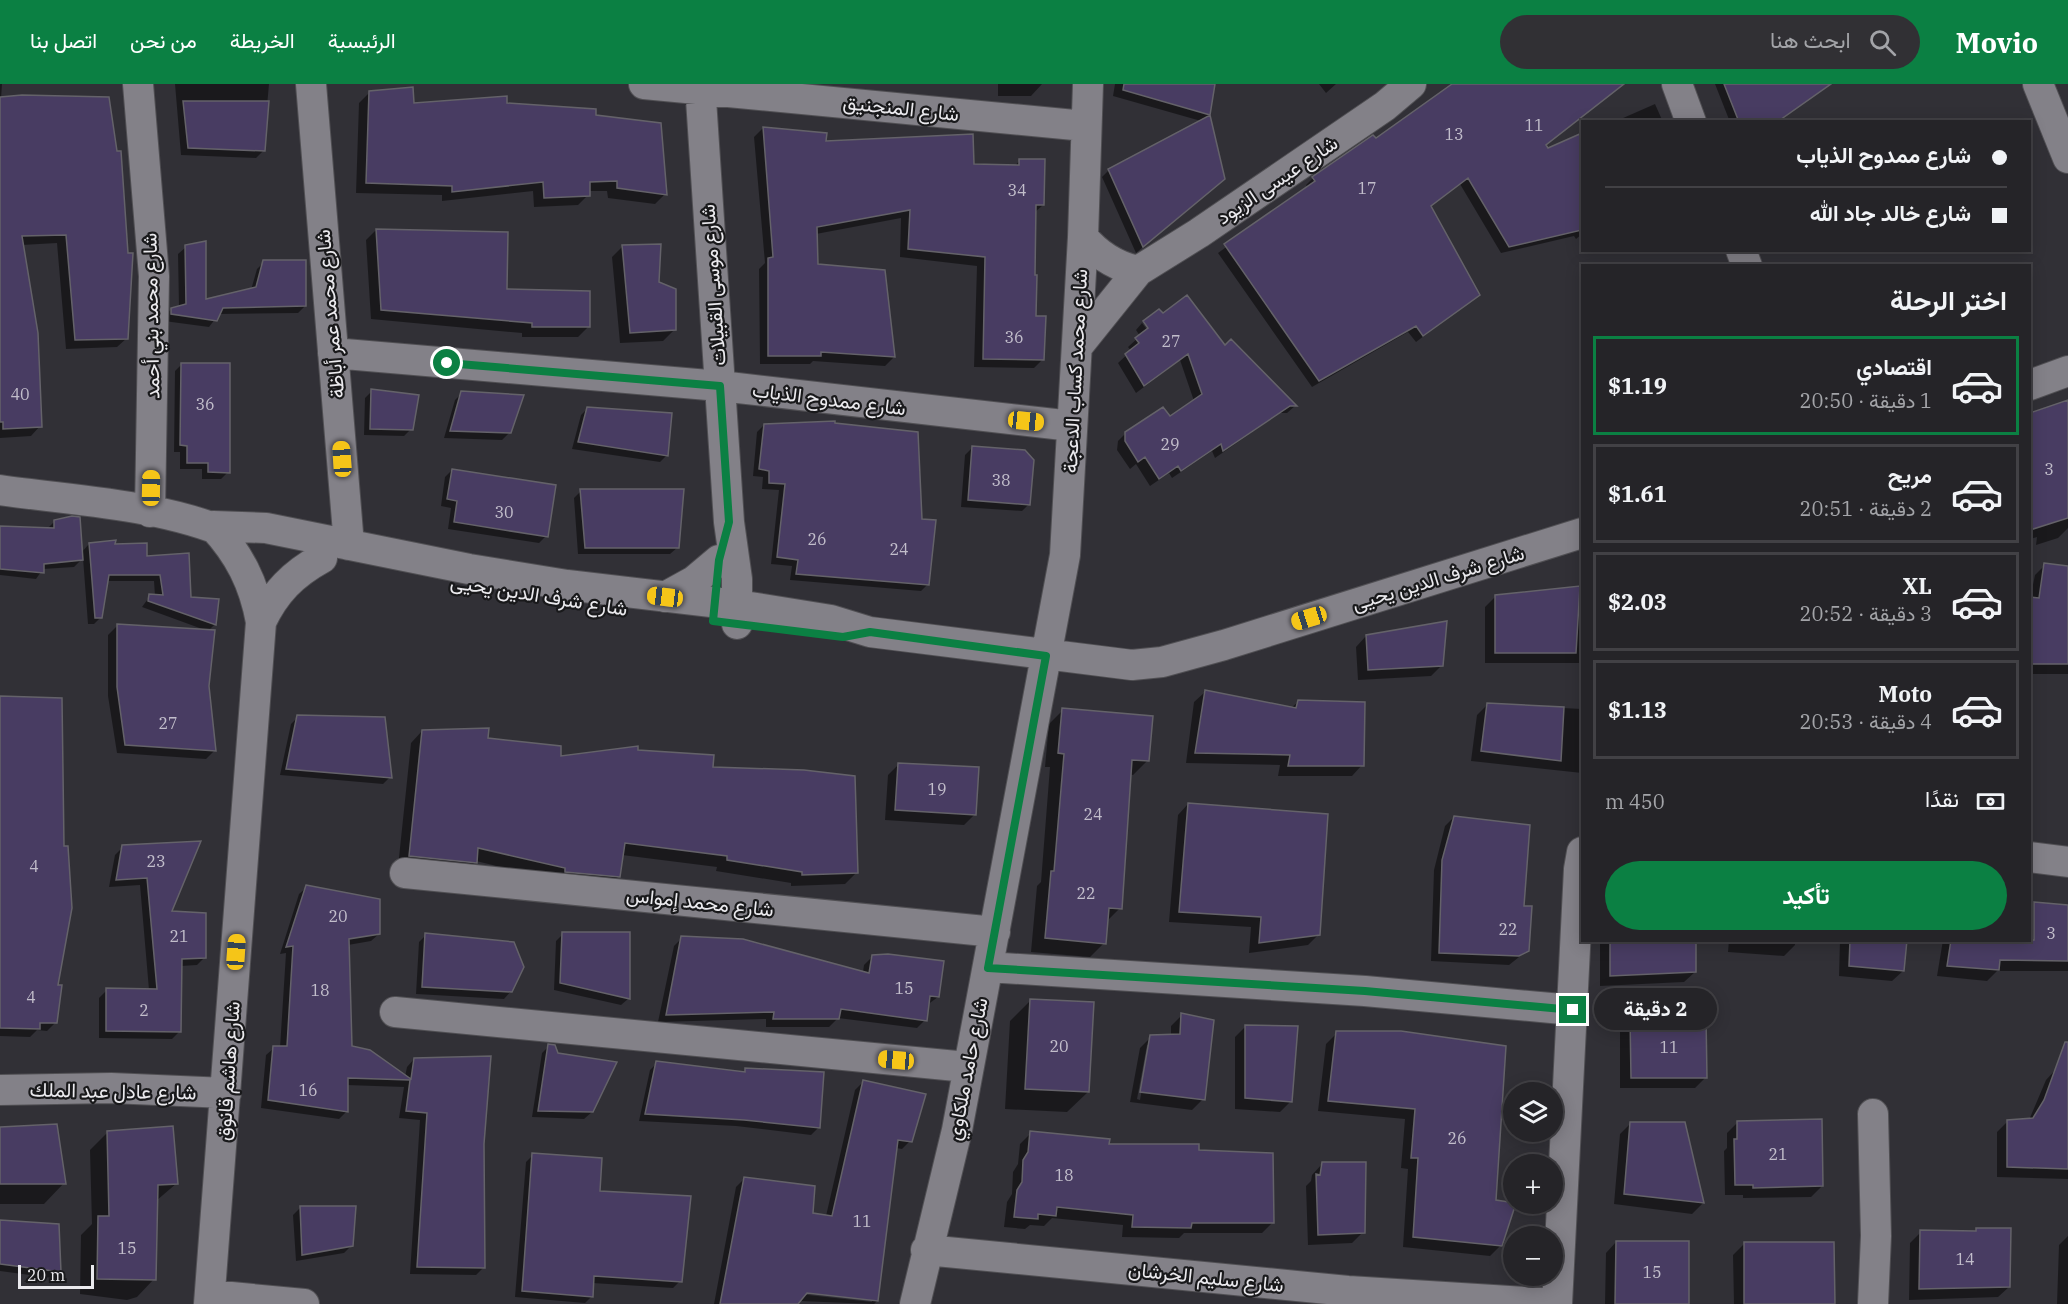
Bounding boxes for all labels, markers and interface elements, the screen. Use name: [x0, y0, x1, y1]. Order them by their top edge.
search box: [1500, 15, 1920, 69]
text: Movio: [1956, 24, 2038, 61]
text: ابحث هنا: [1770, 25, 1851, 54]
text: اتصل بنا: [30, 26, 97, 54]
text: من نحن: [130, 26, 197, 54]
text: الخريطة: [230, 26, 295, 54]
text: الرئيسية: [328, 26, 396, 54]
icon: search: [1866, 26, 1899, 59]
street label: شارع المنجنيق: [842, 88, 960, 128]
house number: 11: [1524, 115, 1544, 135]
house number: 13: [1444, 124, 1464, 144]
street label: شارع عيسى الزيود: [1211, 129, 1343, 231]
text: شارع ممدوح الذياب: [1796, 140, 1971, 169]
house number: 17: [1357, 178, 1377, 198]
house number: 34: [1007, 180, 1027, 200]
text: شارع خالد جاد الله: [1810, 198, 1971, 227]
street label: شارع موسى القبيلات: [693, 203, 733, 367]
street label: شارع محمد عمر أباظة: [309, 228, 351, 400]
street label: شارع محمد بني أحمد: [136, 233, 169, 399]
street label: شارع محمد كساب الدعجة: [1056, 268, 1094, 474]
text: اختر الرحلة: [1890, 282, 2007, 317]
house number: 36: [1004, 327, 1024, 347]
house number: 27: [1161, 331, 1181, 351]
route start: [433, 349, 460, 376]
text: اقتصادي: [1856, 352, 1932, 381]
icon: car: [1950, 359, 2004, 413]
text: $1.19: [1608, 371, 1667, 400]
street label: شارع ممدوح الذياب: [751, 376, 907, 422]
house number: 40: [10, 384, 30, 404]
text: 1 دقيقة · 20:50: [1800, 387, 1932, 414]
house number: 36: [195, 394, 215, 414]
car: [1007, 410, 1045, 432]
house number: 29: [1160, 434, 1180, 454]
car: [332, 440, 352, 478]
house number: 3: [2044, 459, 2054, 479]
text: مريح: [1888, 460, 1932, 489]
icon: car: [1950, 467, 2004, 521]
car: [142, 470, 160, 506]
house number: 38: [991, 470, 1011, 490]
text: $1.61: [1608, 479, 1667, 508]
text: 2 دقيقة · 20:51: [1800, 495, 1932, 522]
house number: 30: [494, 502, 514, 522]
house number: 26: [807, 529, 827, 549]
street label: شارع شرف الدين يحيى: [1348, 538, 1528, 618]
house number: 24: [889, 539, 909, 559]
street label: شارع شرف الدين يحيى: [448, 567, 630, 623]
text: XL: [1902, 571, 1932, 600]
icon: car: [1950, 575, 2004, 629]
car: [646, 586, 684, 608]
text: $2.03: [1608, 587, 1667, 616]
text: 3 دقيقة · 20:52: [1800, 600, 1932, 627]
car: [1289, 604, 1329, 632]
text: Moto: [1878, 679, 1932, 708]
icon: car: [1950, 683, 2004, 737]
text: $1.13: [1608, 695, 1667, 724]
text: 4 دقيقة · 20:53: [1800, 708, 1932, 735]
house number: 27: [158, 713, 178, 733]
house number: 19: [927, 779, 947, 799]
text: نقدًا: [1925, 784, 1959, 813]
icon: cash: [1974, 785, 2007, 818]
text: 450 m: [1605, 788, 1665, 815]
house number: 24: [1083, 804, 1103, 824]
house number: 23: [146, 851, 166, 871]
house number: 4: [29, 856, 39, 876]
button: تأكيد: [1605, 861, 2007, 930]
street label: شارع محمد إمواس: [625, 880, 775, 924]
house number: 22: [1076, 883, 1096, 903]
house number: 20: [328, 906, 348, 926]
house number: 22: [1498, 919, 1518, 939]
house number: 3: [2046, 923, 2056, 943]
house number: 21: [169, 926, 189, 946]
car: [226, 933, 246, 971]
house number: 15: [894, 978, 914, 998]
house number: 18: [310, 980, 330, 1000]
house number: 4: [26, 987, 36, 1007]
callout: 2 دقيقة: [1594, 989, 1717, 1031]
street label: شارع حامد ملكاوي: [939, 995, 998, 1143]
text: 2 دقيقة: [1624, 995, 1687, 1022]
route end: [1559, 996, 1586, 1023]
house number: 2: [139, 1000, 149, 1020]
street label: شارع هاشم قانوق: [209, 1000, 247, 1142]
house number: 20: [1049, 1036, 1069, 1056]
house number: 11: [1659, 1037, 1679, 1057]
car: [877, 1049, 915, 1071]
street label: شارع عادل عبد الملك: [29, 1076, 197, 1106]
house number: 16: [298, 1080, 318, 1100]
map controls: [1503, 1082, 1563, 1286]
button: layers: [1503, 1082, 1563, 1142]
house number: 26: [1447, 1128, 1467, 1148]
house number: 21: [1768, 1144, 1788, 1164]
button: +: [1503, 1154, 1563, 1214]
house number: 18: [1054, 1165, 1074, 1185]
house number: 11: [852, 1211, 872, 1231]
button: −: [1503, 1226, 1563, 1286]
house number: 15: [117, 1238, 137, 1258]
house number: 14: [1955, 1249, 1975, 1269]
street label: شارع سليم الخرشان: [1127, 1255, 1285, 1299]
scale bar: [18, 1262, 94, 1290]
house number: 15: [1642, 1262, 1662, 1282]
text: 20 m: [27, 1265, 65, 1285]

